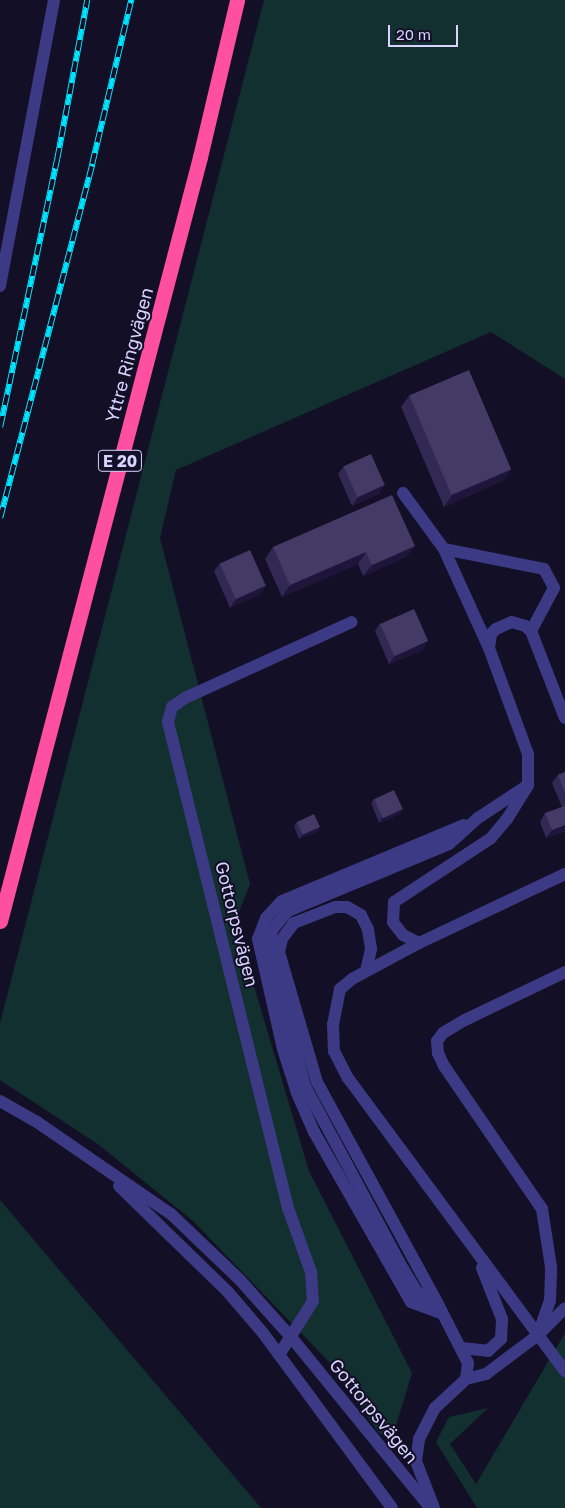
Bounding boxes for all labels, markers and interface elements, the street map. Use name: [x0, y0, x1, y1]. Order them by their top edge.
scale bar: [390, 15, 460, 47]
text: 20 m: [396, 25, 431, 43]
street label: Yttre Ringvägen: [101, 285, 157, 425]
road number: E 20: [98, 448, 142, 474]
street label: Gottorpsvägen: [211, 859, 263, 989]
street label: Gottorpsvägen: [325, 1354, 423, 1468]

